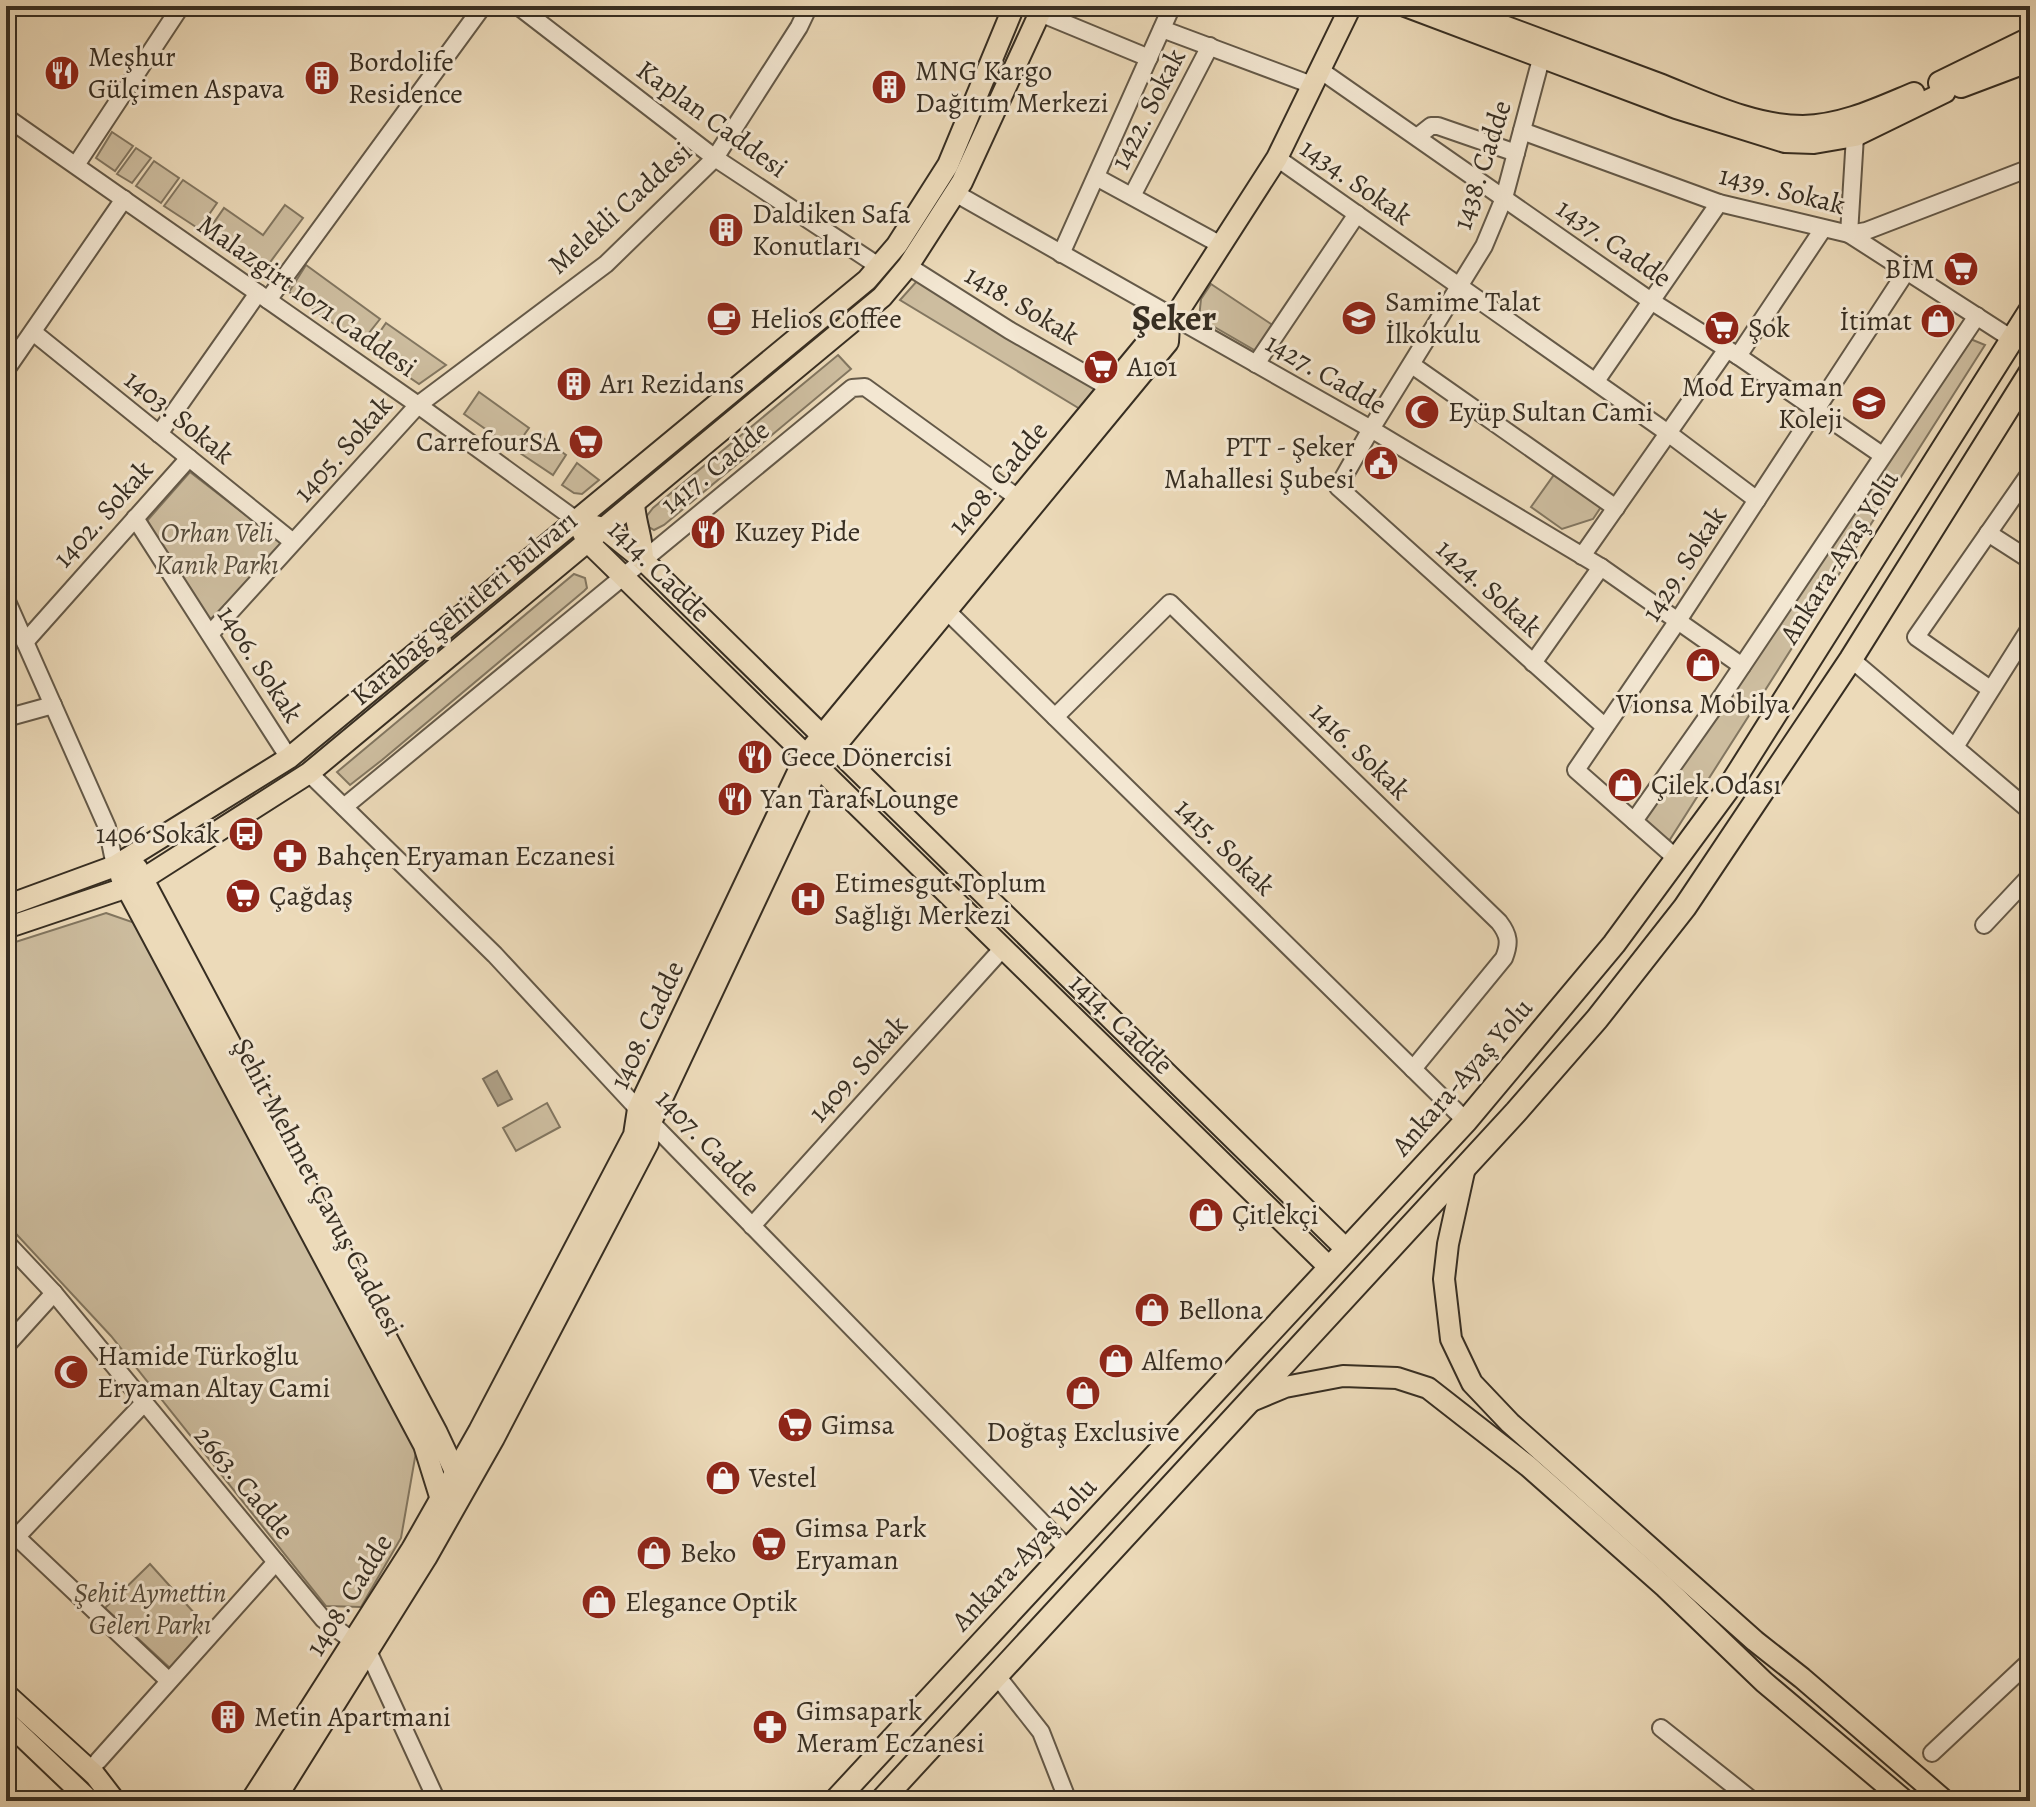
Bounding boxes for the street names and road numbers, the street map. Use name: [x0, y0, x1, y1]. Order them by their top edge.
street label: 1422. Sokak: [1101, 42, 1195, 176]
street label: Kaplan Caddesi: [629, 51, 795, 187]
street label: 1438. Cadde: [1443, 95, 1521, 235]
street label: 1434. Sokak: [1292, 130, 1420, 235]
street label: Melekli Caddesi: [540, 133, 700, 283]
street label: 1439. Sokak: [1715, 156, 1849, 224]
street label: 1437. Cadde: [1549, 189, 1679, 297]
street label: Malazgirt 1071 Caddesi: [189, 206, 425, 386]
street label: 1418. Sokak: [958, 256, 1086, 354]
street label: 1427. Cadde: [1258, 324, 1394, 424]
street label: 1403. Sokak: [116, 361, 242, 473]
street label: 1405. Sokak: [285, 387, 401, 510]
street label: 1417. Cadde: [652, 411, 778, 523]
street label: 1408. Cadde: [939, 413, 1057, 543]
street label: 1402. Sokak: [45, 452, 162, 576]
street label: Ankara-Ayaş Yolu: [1770, 462, 1908, 652]
street label: 1429. Sokak: [1633, 499, 1735, 629]
street label: Karabağ Şehitleri Bulvarı: [342, 502, 586, 714]
street label: 1414. Cadde: [599, 511, 719, 631]
street label: 1424. Sokak: [1428, 530, 1550, 646]
street label: 1406. Sokak: [208, 598, 312, 730]
street label: 1416. Sokak: [1301, 693, 1419, 809]
street label: 1415. Sokak: [1166, 790, 1284, 904]
street label: 1408. Cadde: [601, 955, 693, 1095]
street label: 1414. Cadde: [1061, 965, 1181, 1083]
street label: Ankara-Ayaş Yolu: [1382, 989, 1542, 1165]
street label: 1409. Sokak: [800, 1007, 916, 1131]
street label: Şehit Mehmet Çavuş Caddesi: [223, 1031, 413, 1343]
street label: 1407. Cadde: [647, 1081, 769, 1205]
street label: 2663. Cadde: [185, 1418, 303, 1548]
street label: Ankara-Ayaş Yolu: [942, 1468, 1106, 1640]
street label: 1408. Cadde: [296, 1527, 402, 1663]

